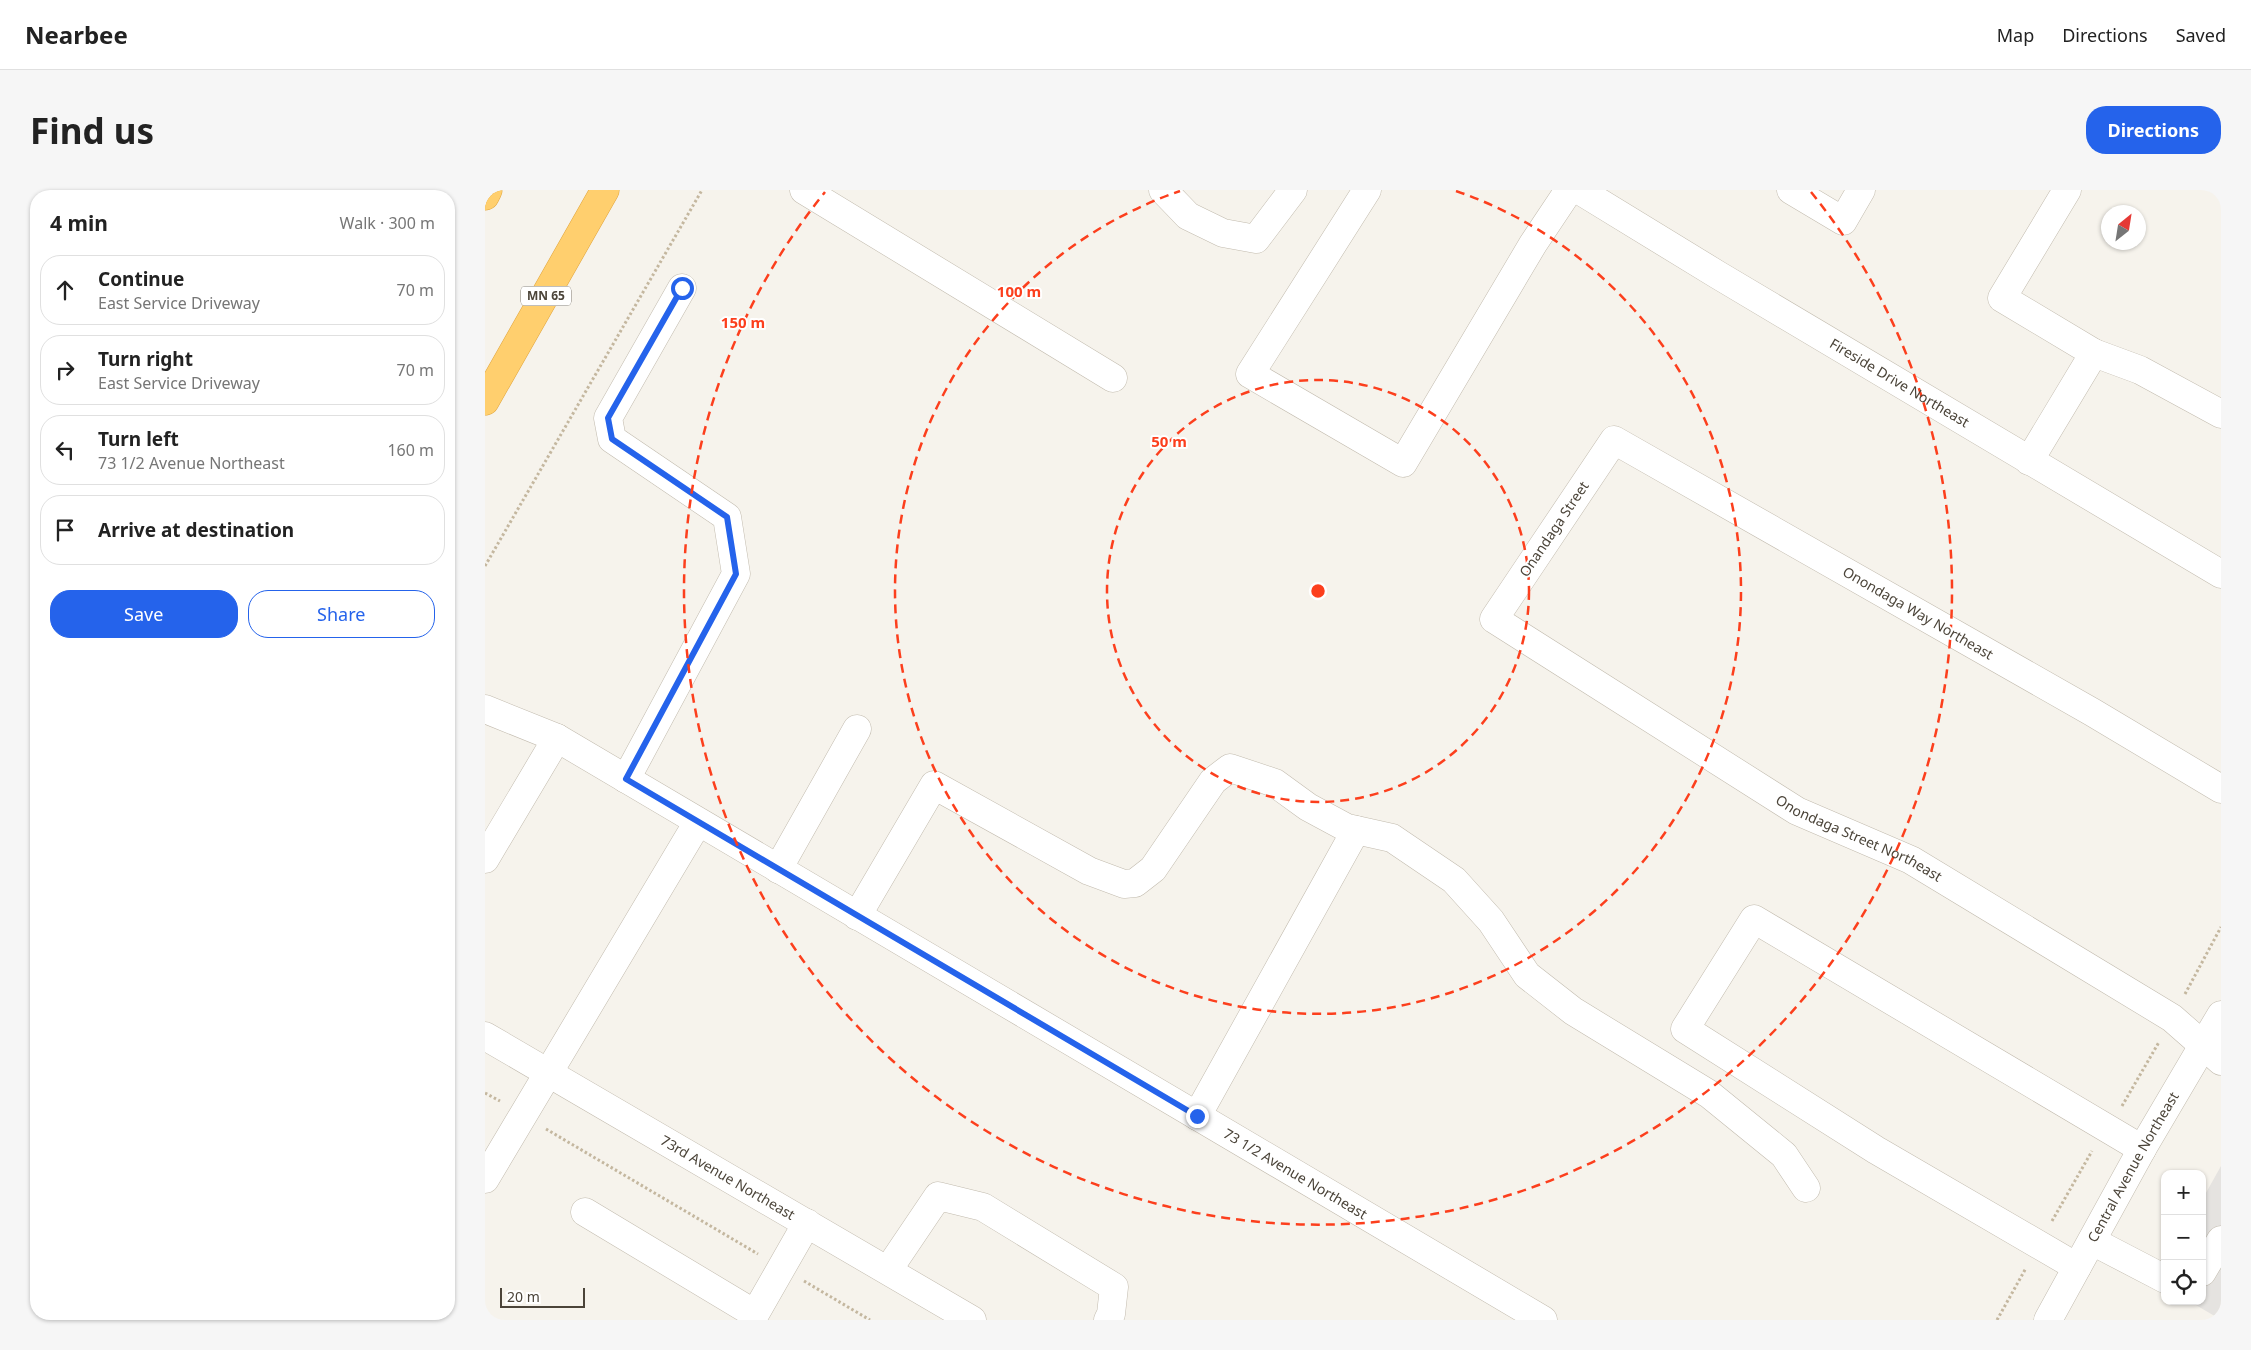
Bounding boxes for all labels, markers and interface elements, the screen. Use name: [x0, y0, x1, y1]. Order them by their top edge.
text: Nearbee: [25, 18, 128, 51]
text: Map: [1997, 23, 2034, 47]
text: Directions: [2062, 23, 2148, 47]
text: Saved: [2176, 23, 2226, 47]
button: Directions: [2086, 106, 2221, 154]
text: Find us: [30, 107, 154, 154]
north arrow: [2101, 205, 2146, 250]
text: 4 min: [50, 209, 108, 237]
text: Walk · 300 m: [340, 212, 435, 234]
text: Continue: [98, 266, 184, 292]
icon: ahead: [51, 276, 79, 304]
route start: [671, 277, 694, 300]
text: 70 m: [397, 279, 434, 301]
text: 100 m: [997, 281, 1041, 301]
road number: MN 65: [521, 286, 571, 305]
text: East Service Driveway: [98, 292, 260, 314]
text: 150 m: [721, 312, 765, 332]
street label: Fireside Drive Northeast: [1826, 334, 1973, 431]
text: Turn right: [98, 346, 193, 372]
icon: right: [51, 356, 79, 384]
text: 70 m: [397, 359, 434, 381]
text: East Service Driveway: [98, 372, 260, 394]
text: Turn left: [98, 426, 179, 452]
text: 50 m: [1151, 431, 1187, 451]
icon: left: [51, 436, 79, 464]
text: 160 m: [387, 439, 434, 461]
text: 73 1/2 Avenue Northeast: [98, 452, 285, 474]
street label: Onandaga Street: [1514, 477, 1593, 580]
icon: arrive: [51, 516, 79, 544]
text: Arrive at destination: [98, 517, 294, 543]
street label: Onondaga Way Northeast: [1840, 562, 1997, 663]
centre of rings: [1309, 582, 1327, 600]
button: Save: [50, 590, 238, 638]
button: Share: [248, 590, 435, 638]
street label: Onondaga Street Northeast: [1772, 790, 1946, 886]
street label: Central Avenue Northeast: [2083, 1088, 2183, 1246]
route end: [1186, 1105, 1209, 1128]
street label: 73 1/2 Avenue Northeast: [1220, 1124, 1371, 1223]
street label: 73rd Avenue Northeast: [657, 1130, 799, 1224]
map controls: [2161, 1170, 2206, 1305]
button: +: [2161, 1170, 2206, 1215]
button: −: [2161, 1215, 2206, 1260]
button: locate: [2161, 1260, 2206, 1305]
scale bar: [500, 1285, 585, 1308]
text: 20 m: [507, 1287, 540, 1306]

